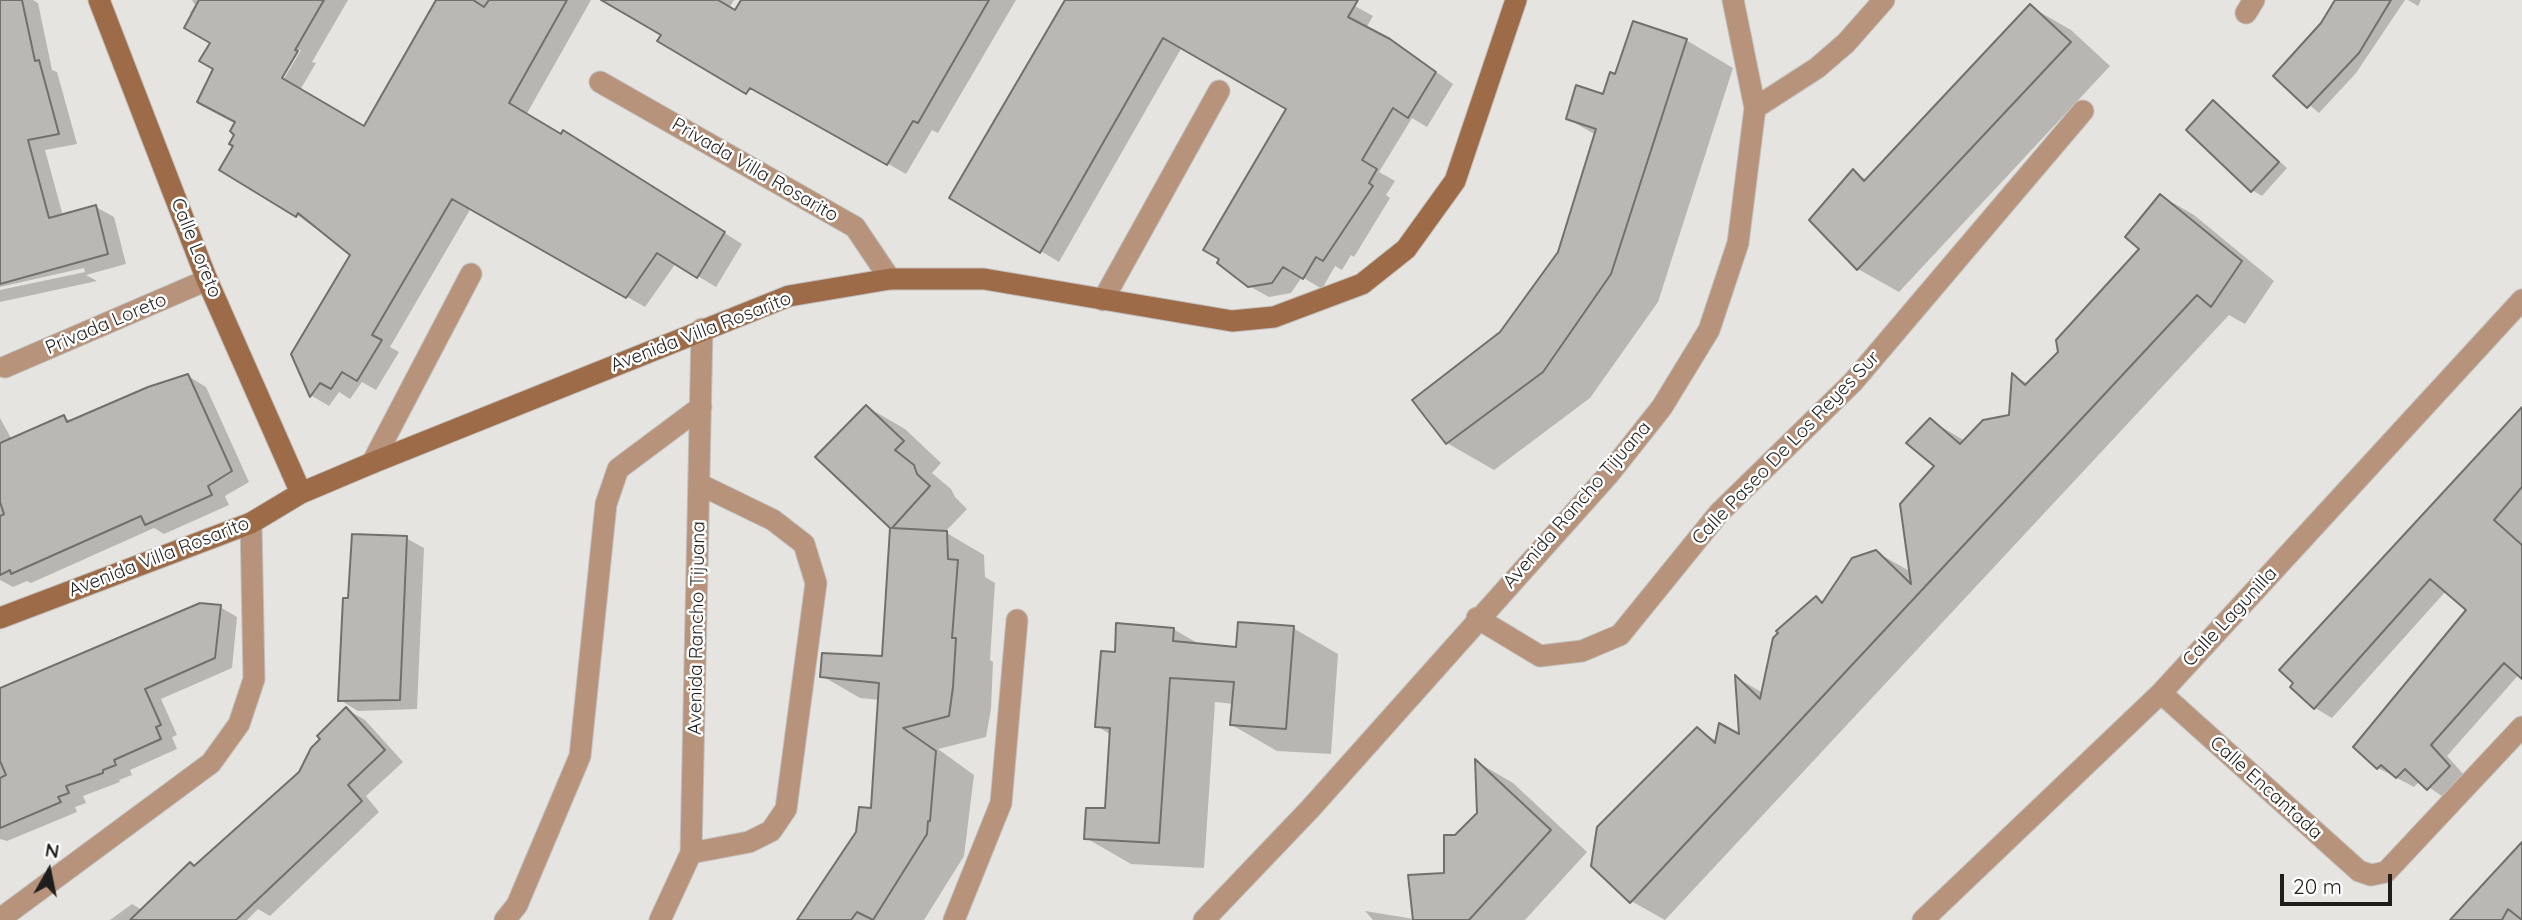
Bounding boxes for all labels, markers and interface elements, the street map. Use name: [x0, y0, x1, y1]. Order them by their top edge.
street label: Privada Villa Rosarito: [668, 113, 842, 227]
street label: Calle Loreto: [166, 195, 226, 301]
street label: Avenida Villa Rosarito: [607, 287, 795, 377]
street label: Privada Loreto: [42, 288, 170, 360]
street label: Calle Paseo De Los Reyes Sur: [1687, 346, 1885, 550]
street label: Avenida Rancho Tijuana: [1498, 417, 1656, 593]
street label: Avenida Villa Rosarito: [65, 512, 253, 602]
street label: Avenida Rancho Tijuana: [684, 521, 710, 735]
street label: Calle Lagunilla: [2178, 562, 2282, 672]
street label: Calle Encantada: [2205, 732, 2327, 844]
north arrow: [14, 836, 84, 906]
text: N: [44, 837, 61, 863]
scale bar: [2284, 860, 2396, 904]
text: 20 m: [2293, 873, 2342, 899]

